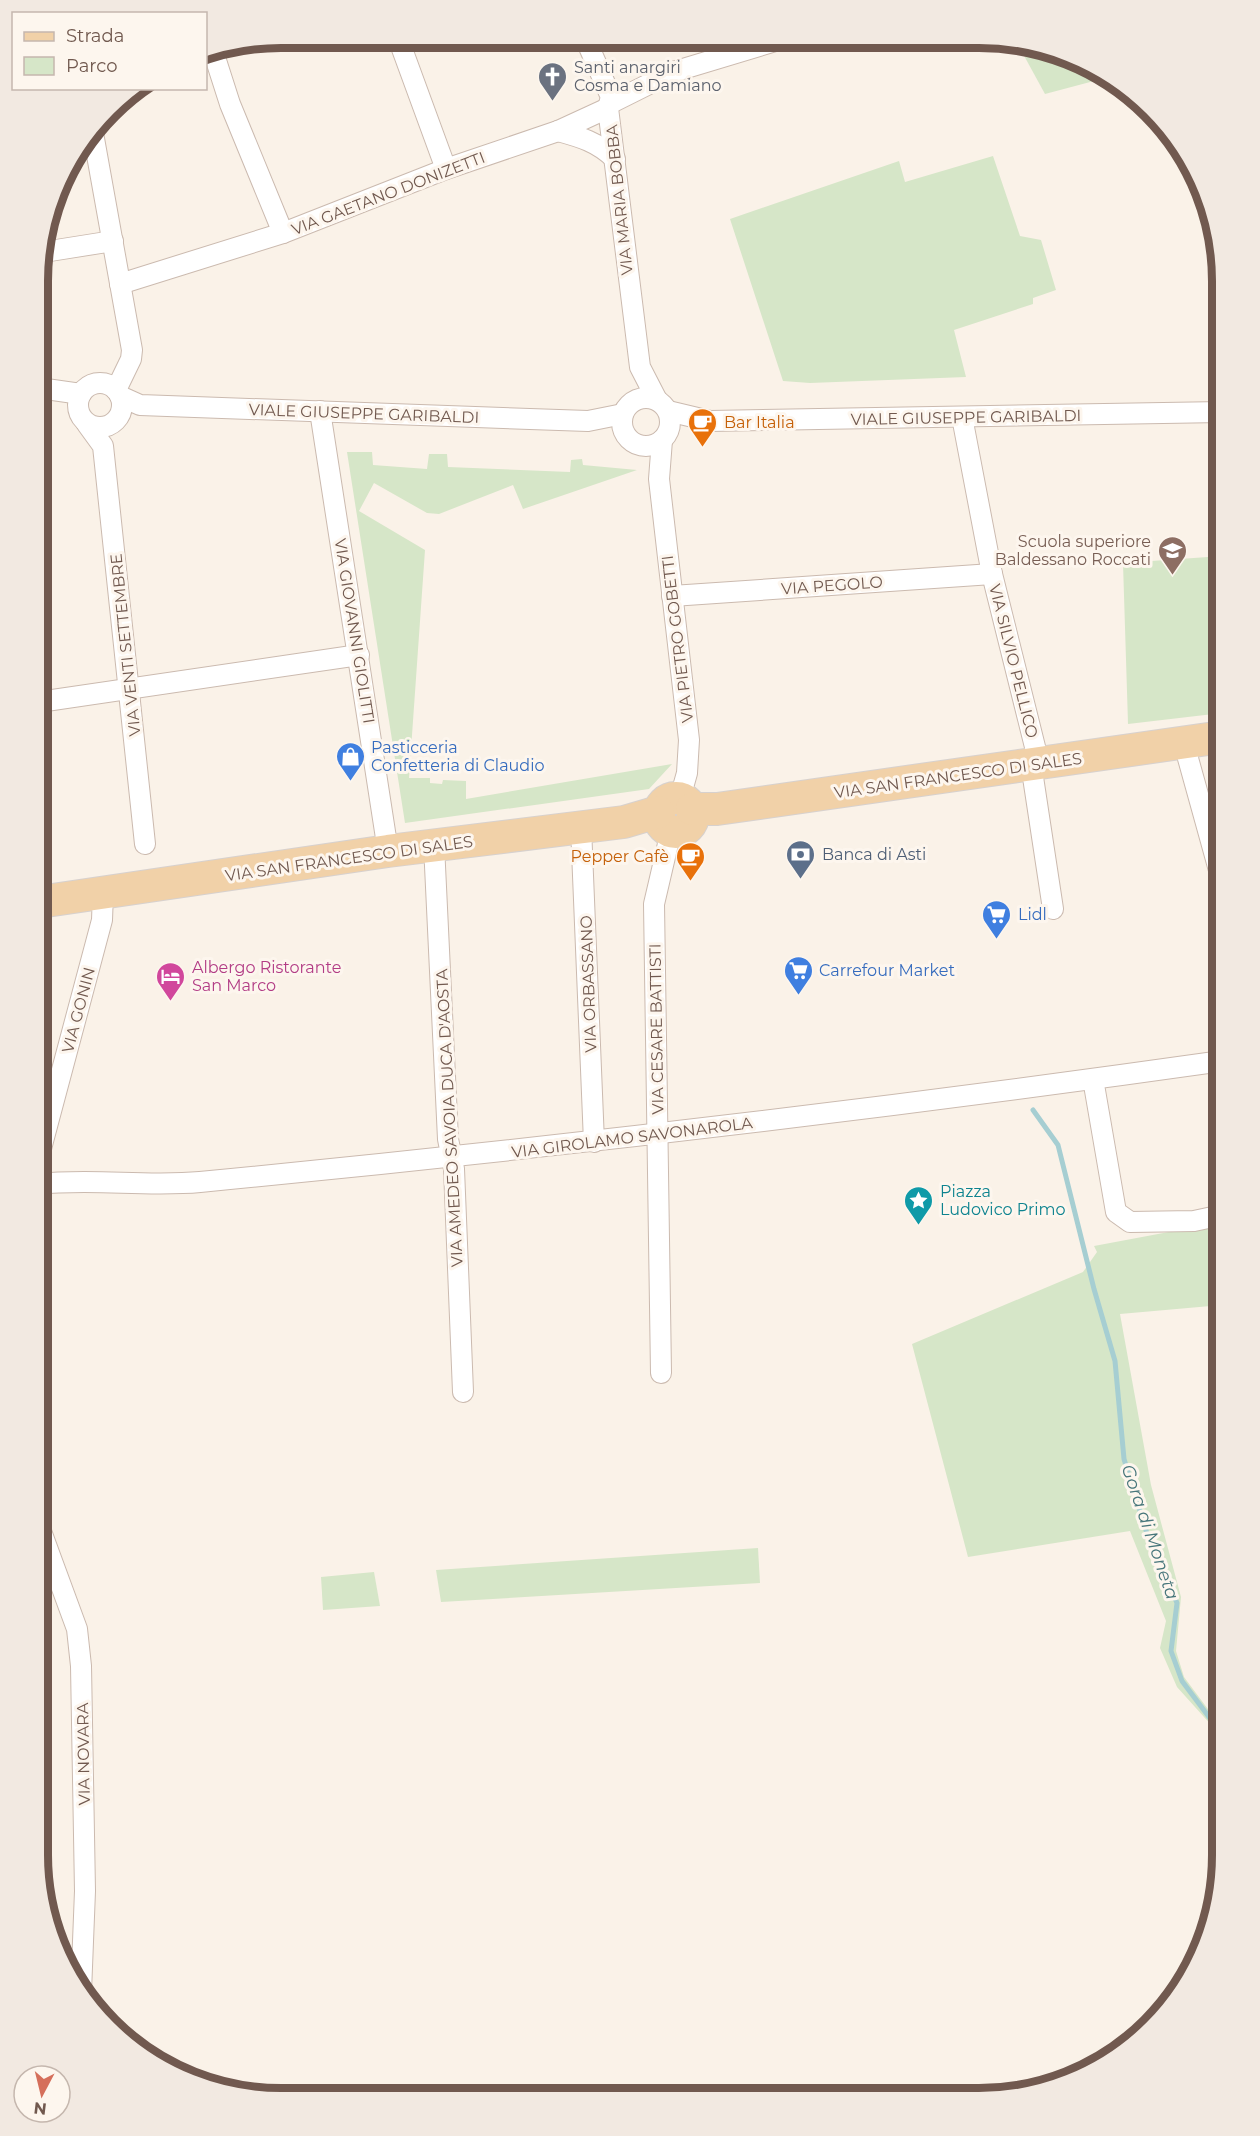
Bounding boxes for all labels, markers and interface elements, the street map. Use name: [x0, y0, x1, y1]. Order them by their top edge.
legend: [12, 12, 207, 90]
text: Strada: [66, 25, 124, 47]
text: Parco: [66, 55, 118, 77]
place label: Santi anargiri Cosma e Damiano: [574, 58, 722, 95]
church icon: Santi anargiri Cosma e Damiano: [537, 60, 569, 102]
street label: VIA MARIA BOBBA: [602, 123, 637, 276]
street label: VIA GAETANO DONIZETTI: [289, 148, 488, 239]
street label: VIALE GIUSEPPE GARIBALDI: [248, 400, 480, 427]
cafe icon: Bar Italia: [687, 406, 719, 448]
street label: VIALE GIUSEPPE GARIBALDI: [851, 406, 1082, 429]
place label: Bar Italia: [724, 413, 795, 432]
place label: Scuola superiore Baldessano Roccati: [995, 532, 1151, 569]
school or university icon: Scuola superiore Baldessano Roccati: [1156, 534, 1188, 576]
street label: VIA GIOVANNI GIOLITTI: [330, 537, 379, 725]
street label: VIA VENTI SETTEMBRE: [106, 553, 145, 737]
street label: VIA PIETRO GOBETTI: [658, 554, 697, 724]
street label: VIA PEGOLO: [781, 572, 883, 599]
street label: VIA SILVIO PELLICO: [985, 582, 1042, 740]
place label: Pasticceria Confetteria di Claudio: [371, 738, 545, 775]
shop icon: Pasticceria Confetteria di Claudio: [334, 740, 366, 782]
street label: VIA SAN FRANCESCO DI SALES: [833, 749, 1083, 802]
street label: VIA SAN FRANCESCO DI SALES: [224, 832, 474, 885]
bank icon: Banca di Asti: [785, 838, 817, 880]
cafe icon: Pepper Cafè: [674, 840, 706, 882]
place label: Banca di Asti: [822, 845, 926, 864]
place label: Pepper Cafè: [570, 847, 669, 866]
supermarket icon: Lidl: [981, 898, 1013, 940]
place label: Lidl: [1018, 905, 1047, 924]
street label: VIA ORBASSANO: [577, 915, 600, 1053]
street label: VIA CESARE BATTISTI: [646, 943, 667, 1115]
supermarket icon: Carrefour Market: [782, 954, 814, 996]
place label: Albergo Ristorante San Marco: [192, 958, 341, 995]
hotel icon: Albergo Ristorante San Marco: [155, 960, 187, 1002]
place label: Carrefour Market: [819, 961, 955, 980]
street label: VIA GONIN: [58, 965, 99, 1055]
street label: VIA AMEDEO SAVOIA DUCA D'AOSTA: [432, 968, 467, 1268]
street label: VIA GIROLAMO SAVONAROLA: [510, 1113, 754, 1162]
place label: Piazza Ludovico Primo: [940, 1182, 1066, 1219]
place icon: Piazza Ludovico Primo: [903, 1184, 935, 1226]
water label: Gora di Moneta: [1117, 1461, 1183, 1603]
street label: VIA NOVARA: [73, 1702, 94, 1805]
north arrow: [12, 2064, 72, 2124]
text: N: [33, 2098, 48, 2119]

